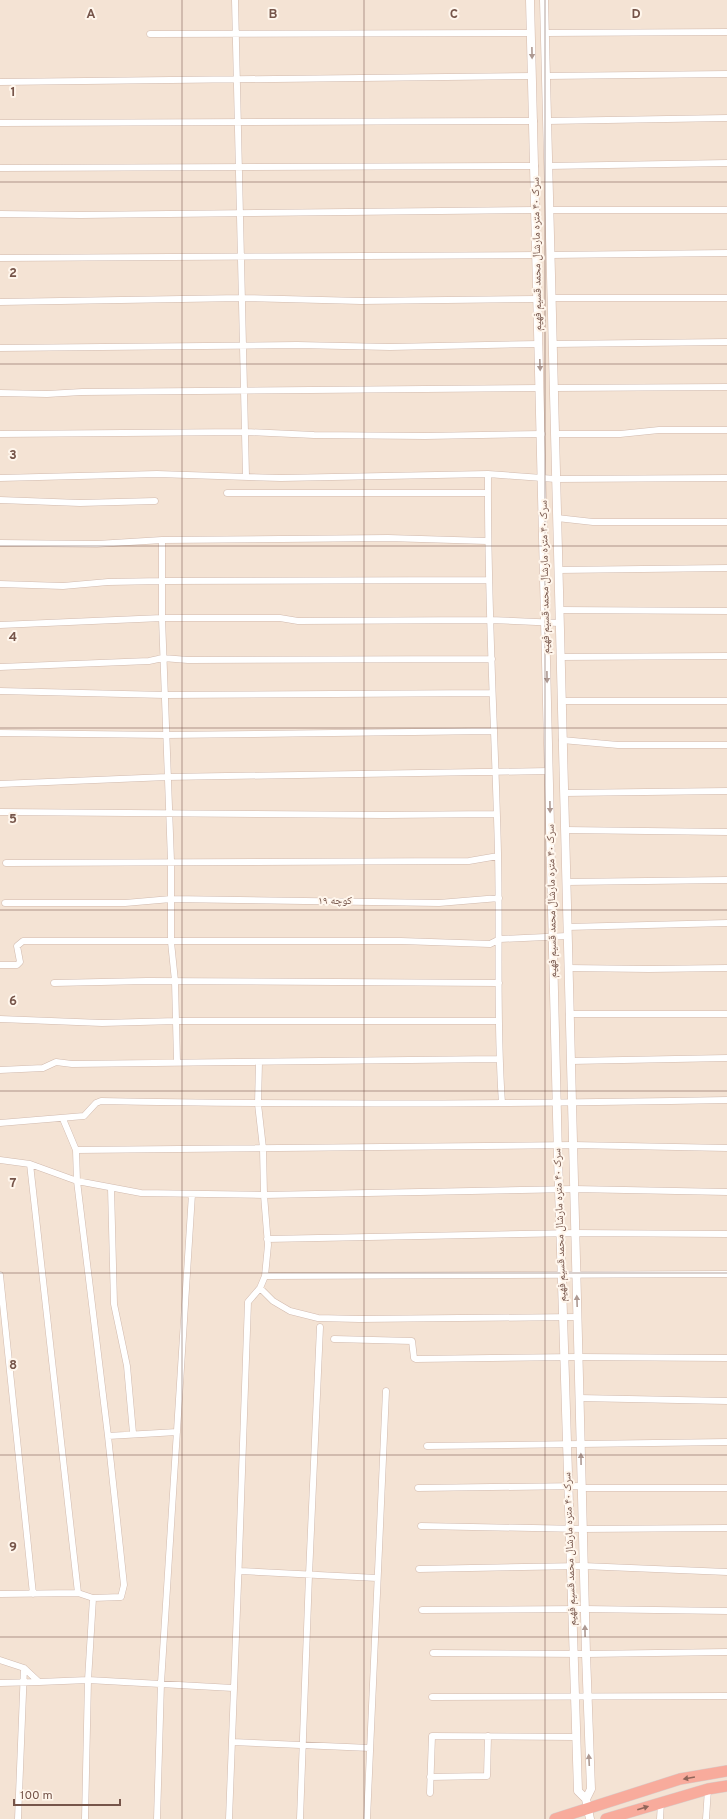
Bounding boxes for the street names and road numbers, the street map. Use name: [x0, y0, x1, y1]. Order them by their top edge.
street label: سرک ۴۰ متره مارشال محمد قسیم فهیم: [529, 177, 545, 331]
street label: سرک ۴۰ متره مارشال محمد قسیم فهیم: [537, 500, 553, 654]
street label: سرک ۴۰ متره مارشال محمد قسیم فهیم: [544, 824, 560, 978]
street label: کوچه ۱۹: [318, 894, 353, 908]
street label: سرک ۴۰ متره مارشال محمد قسیم فهیم: [550, 1148, 570, 1302]
street label: سرک ۴۰ متره مارشال محمد قسیم فهیم: [560, 1472, 580, 1626]

